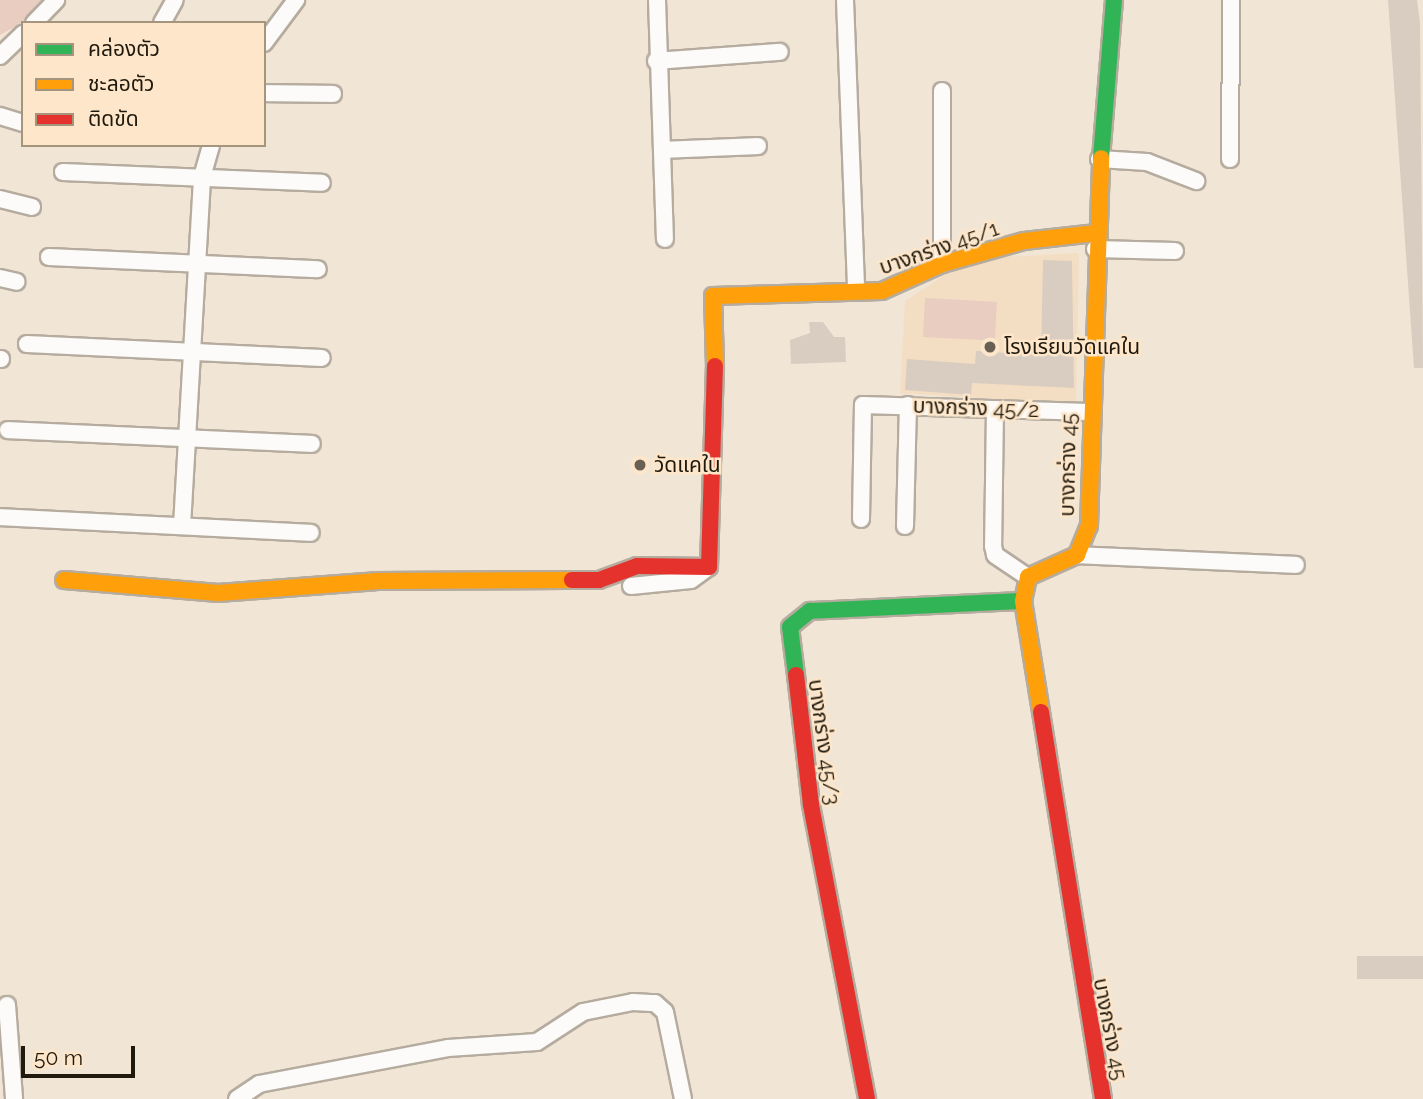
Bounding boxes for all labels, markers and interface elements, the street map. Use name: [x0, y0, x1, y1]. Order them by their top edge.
legend: [21, 21, 266, 147]
text: คล่องตัว: [88, 36, 160, 61]
text: ชะลอตัว: [88, 71, 154, 96]
text: ติดขัด: [88, 106, 139, 131]
street label: บางกร่าง 45/1: [876, 216, 1002, 280]
place label: โรงเรียนวัดแคใน: [1004, 334, 1140, 360]
marker: โรงเรียนวัดแคใน: [982, 339, 998, 355]
street label: บางกร่าง 45/2: [912, 393, 1040, 423]
street label: บางกร่าง 45: [1054, 413, 1082, 517]
place label: วัดแคใน: [654, 452, 721, 478]
marker: วัดแคใน: [632, 457, 648, 473]
street label: บางกร่าง 45/3: [803, 678, 845, 806]
street label: บางกร่าง 45: [1088, 976, 1132, 1082]
scale bar: [24, 1032, 138, 1076]
text: 50 m: [34, 1045, 83, 1070]

